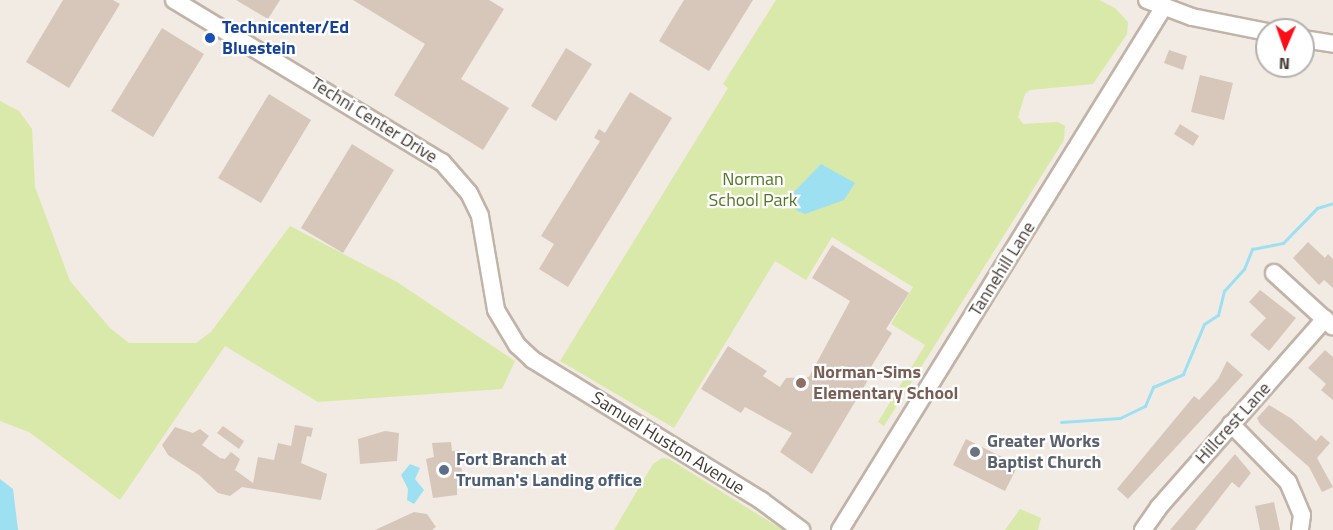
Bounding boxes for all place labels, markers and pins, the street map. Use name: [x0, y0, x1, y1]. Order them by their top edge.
place label: Technicenter/Ed Bluestein: [222, 17, 349, 60]
marker: Technicenter/Ed Bluestein: [203, 31, 217, 45]
place label: Norman-Sims Elementary School: [813, 362, 958, 404]
marker: Norman-Sims Elementary School: [794, 376, 808, 390]
place label: Greater Works Baptist Church: [987, 431, 1102, 474]
marker: Greater Works Baptist Church: [968, 445, 982, 459]
place label: Fort Branch at Truman's Landing office: [456, 449, 642, 492]
marker: Fort Branch at Truman's Landing office: [437, 463, 451, 477]

